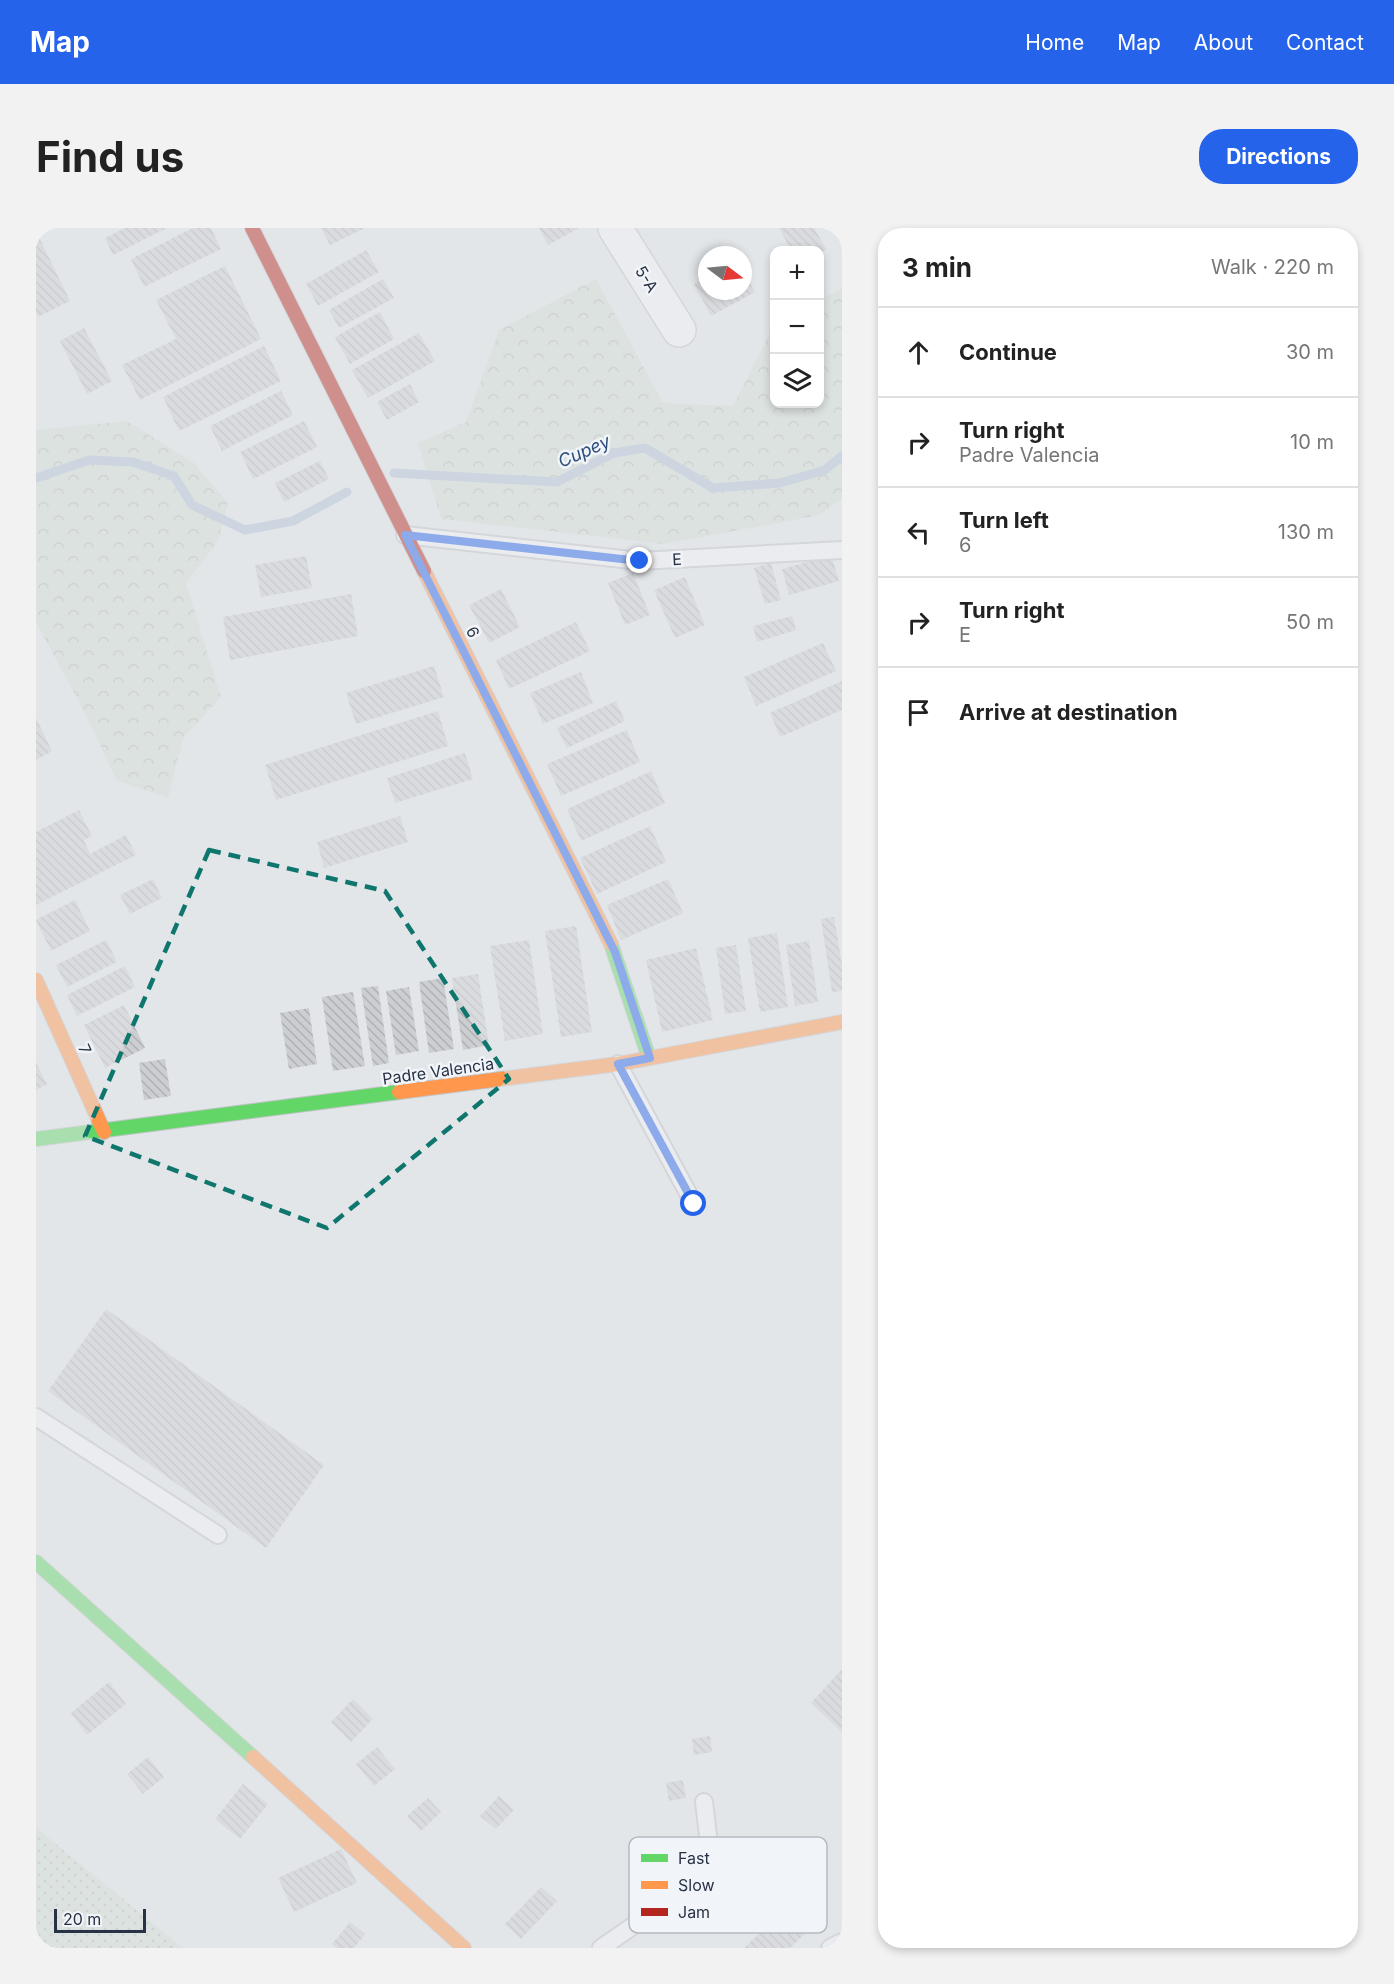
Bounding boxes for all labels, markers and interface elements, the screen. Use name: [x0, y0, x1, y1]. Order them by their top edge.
text: Map: [30, 25, 90, 59]
text: Home: [1025, 30, 1084, 55]
text: Map: [1117, 30, 1161, 55]
text: About: [1194, 30, 1253, 55]
text: Contact: [1286, 30, 1364, 55]
button: Directions: [1199, 129, 1358, 184]
text: Find us: [36, 131, 184, 182]
north arrow: [698, 246, 752, 300]
map controls: [770, 246, 824, 408]
button: +: [770, 246, 824, 300]
text: 3 min: [902, 252, 972, 283]
text: Walk · 220 m: [1211, 255, 1334, 279]
street label: 5-A: [631, 262, 663, 296]
button: −: [770, 300, 824, 354]
icon: ahead: [902, 336, 935, 369]
text: Continue: [959, 339, 1057, 365]
text: 30 m: [1286, 340, 1334, 364]
button: layers: [770, 354, 824, 408]
text: Turn right: [959, 417, 1065, 443]
icon: right: [902, 426, 935, 459]
water label: Cupey: [555, 430, 614, 472]
text: 10 m: [1290, 430, 1334, 454]
text: Padre Valencia: [959, 443, 1100, 467]
text: Turn left: [959, 507, 1049, 533]
icon: left: [902, 516, 935, 549]
text: 130 m: [1278, 520, 1334, 544]
text: 6: [959, 533, 971, 557]
route end: [626, 547, 652, 573]
street label: E: [672, 549, 682, 569]
text: Turn right: [959, 597, 1065, 623]
icon: right: [902, 606, 935, 639]
text: 50 m: [1286, 610, 1334, 634]
street label: 6: [462, 623, 484, 641]
text: E: [959, 623, 971, 647]
icon: arrive: [902, 696, 935, 729]
text: Arrive at destination: [959, 699, 1178, 725]
street label: 7: [74, 1041, 96, 1057]
street label: Padre Valencia: [381, 1053, 495, 1089]
route start: [680, 1190, 706, 1216]
legend: [629, 1837, 827, 1933]
text: Fast: [678, 1848, 710, 1868]
text: Slow: [678, 1875, 715, 1895]
text: Jam: [678, 1902, 710, 1922]
scale bar: [54, 1906, 146, 1934]
text: 20 m: [63, 1909, 101, 1929]

